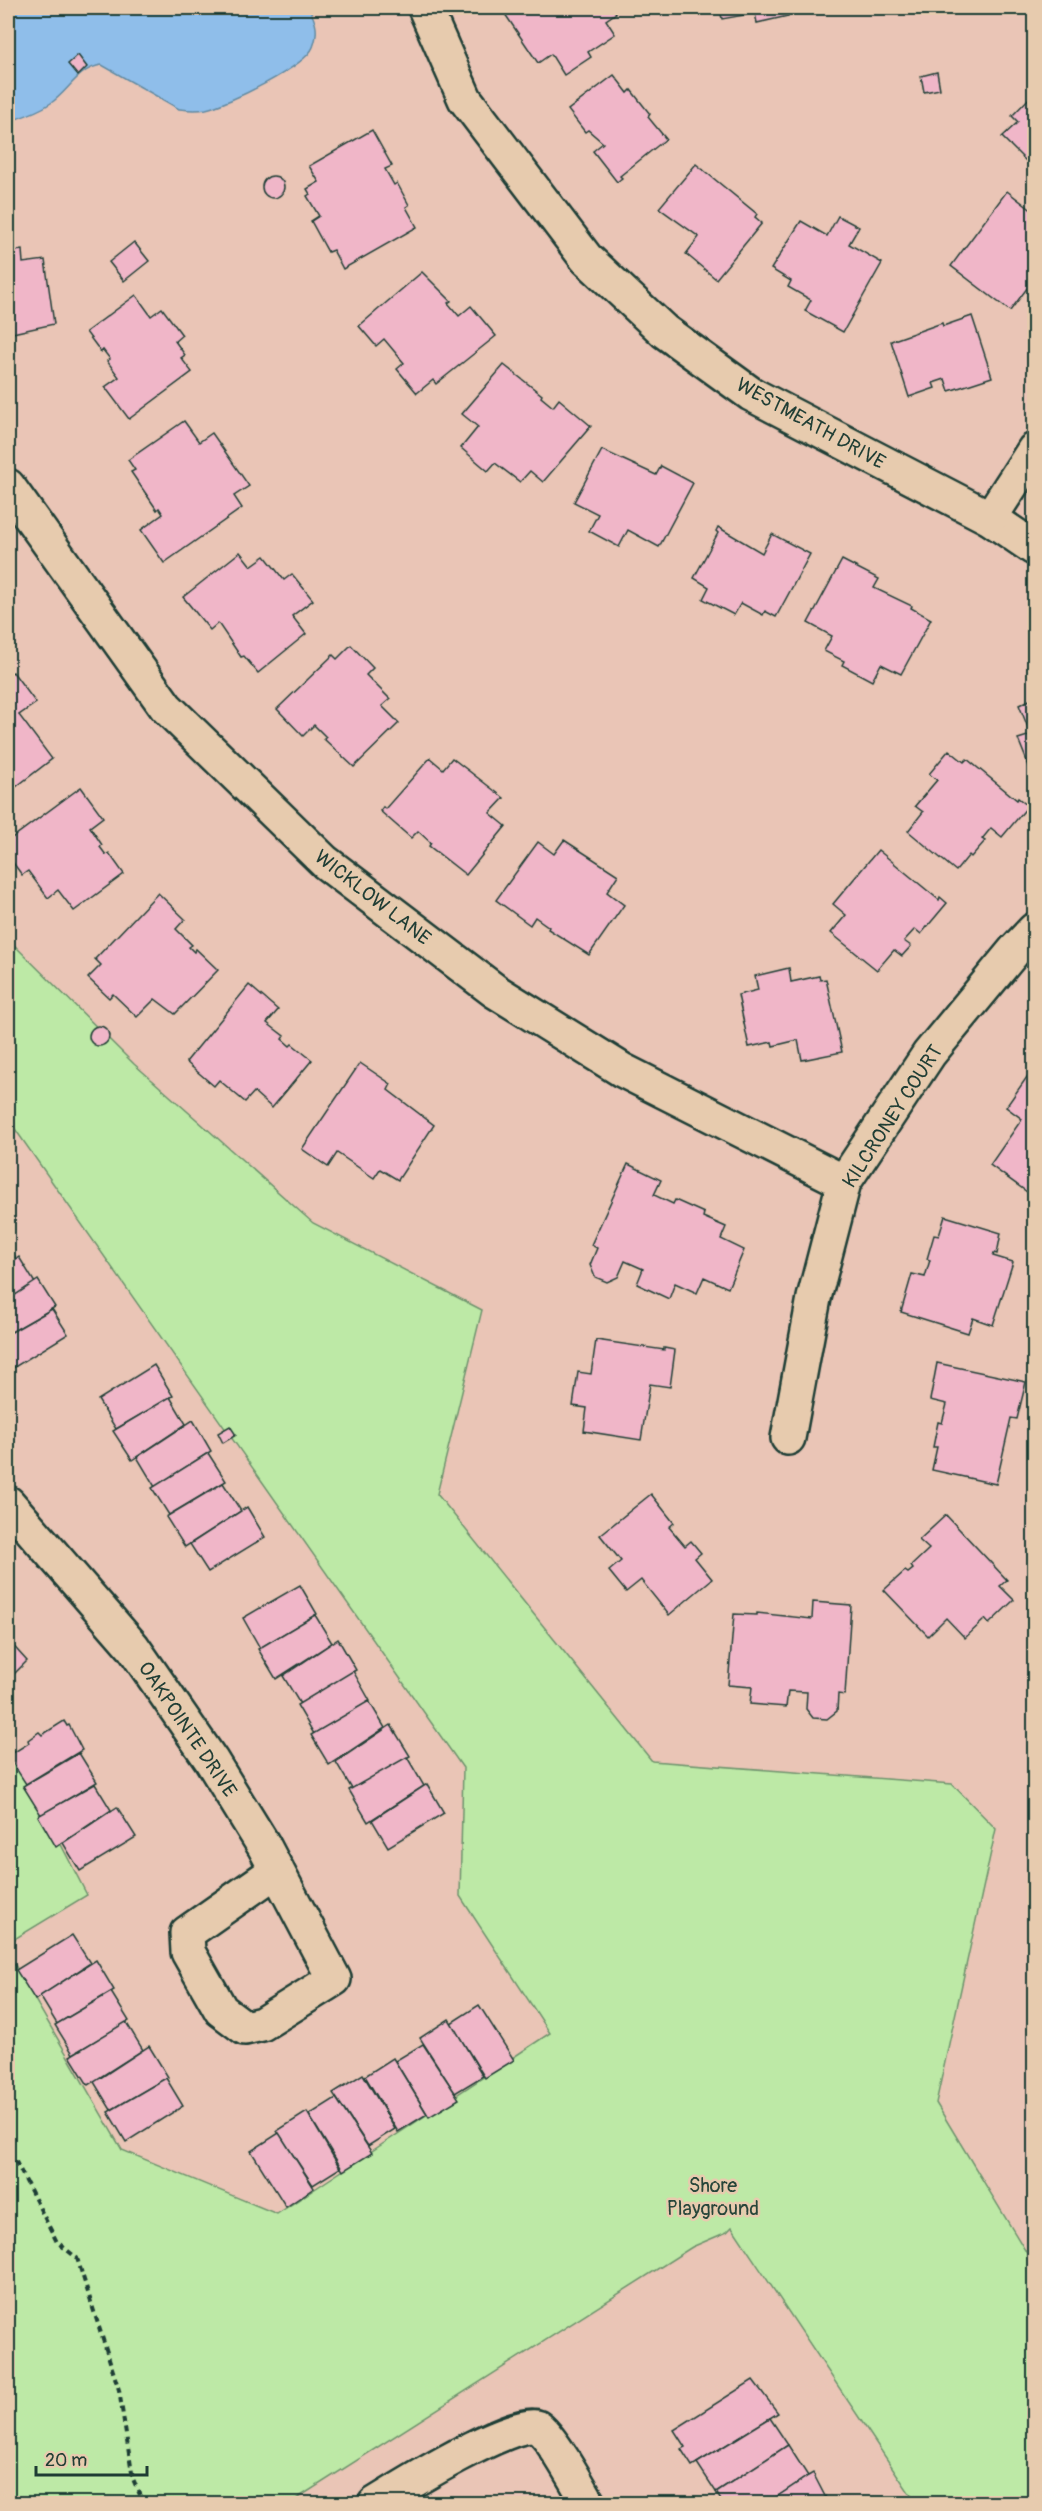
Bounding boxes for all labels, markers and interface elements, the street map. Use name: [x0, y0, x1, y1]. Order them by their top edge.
street label: WESTMEATH DRIVE: [732, 372, 890, 475]
street label: WICKLOW LANE: [310, 844, 436, 951]
street label: KILCRONEY COURT: [837, 1040, 948, 1193]
street label: OAKPOINTE DRIVE: [133, 1657, 242, 1802]
park label: Shore Playground: [667, 2173, 759, 2221]
scale bar: [36, 2439, 147, 2477]
text: 20 m: [45, 2449, 87, 2472]

